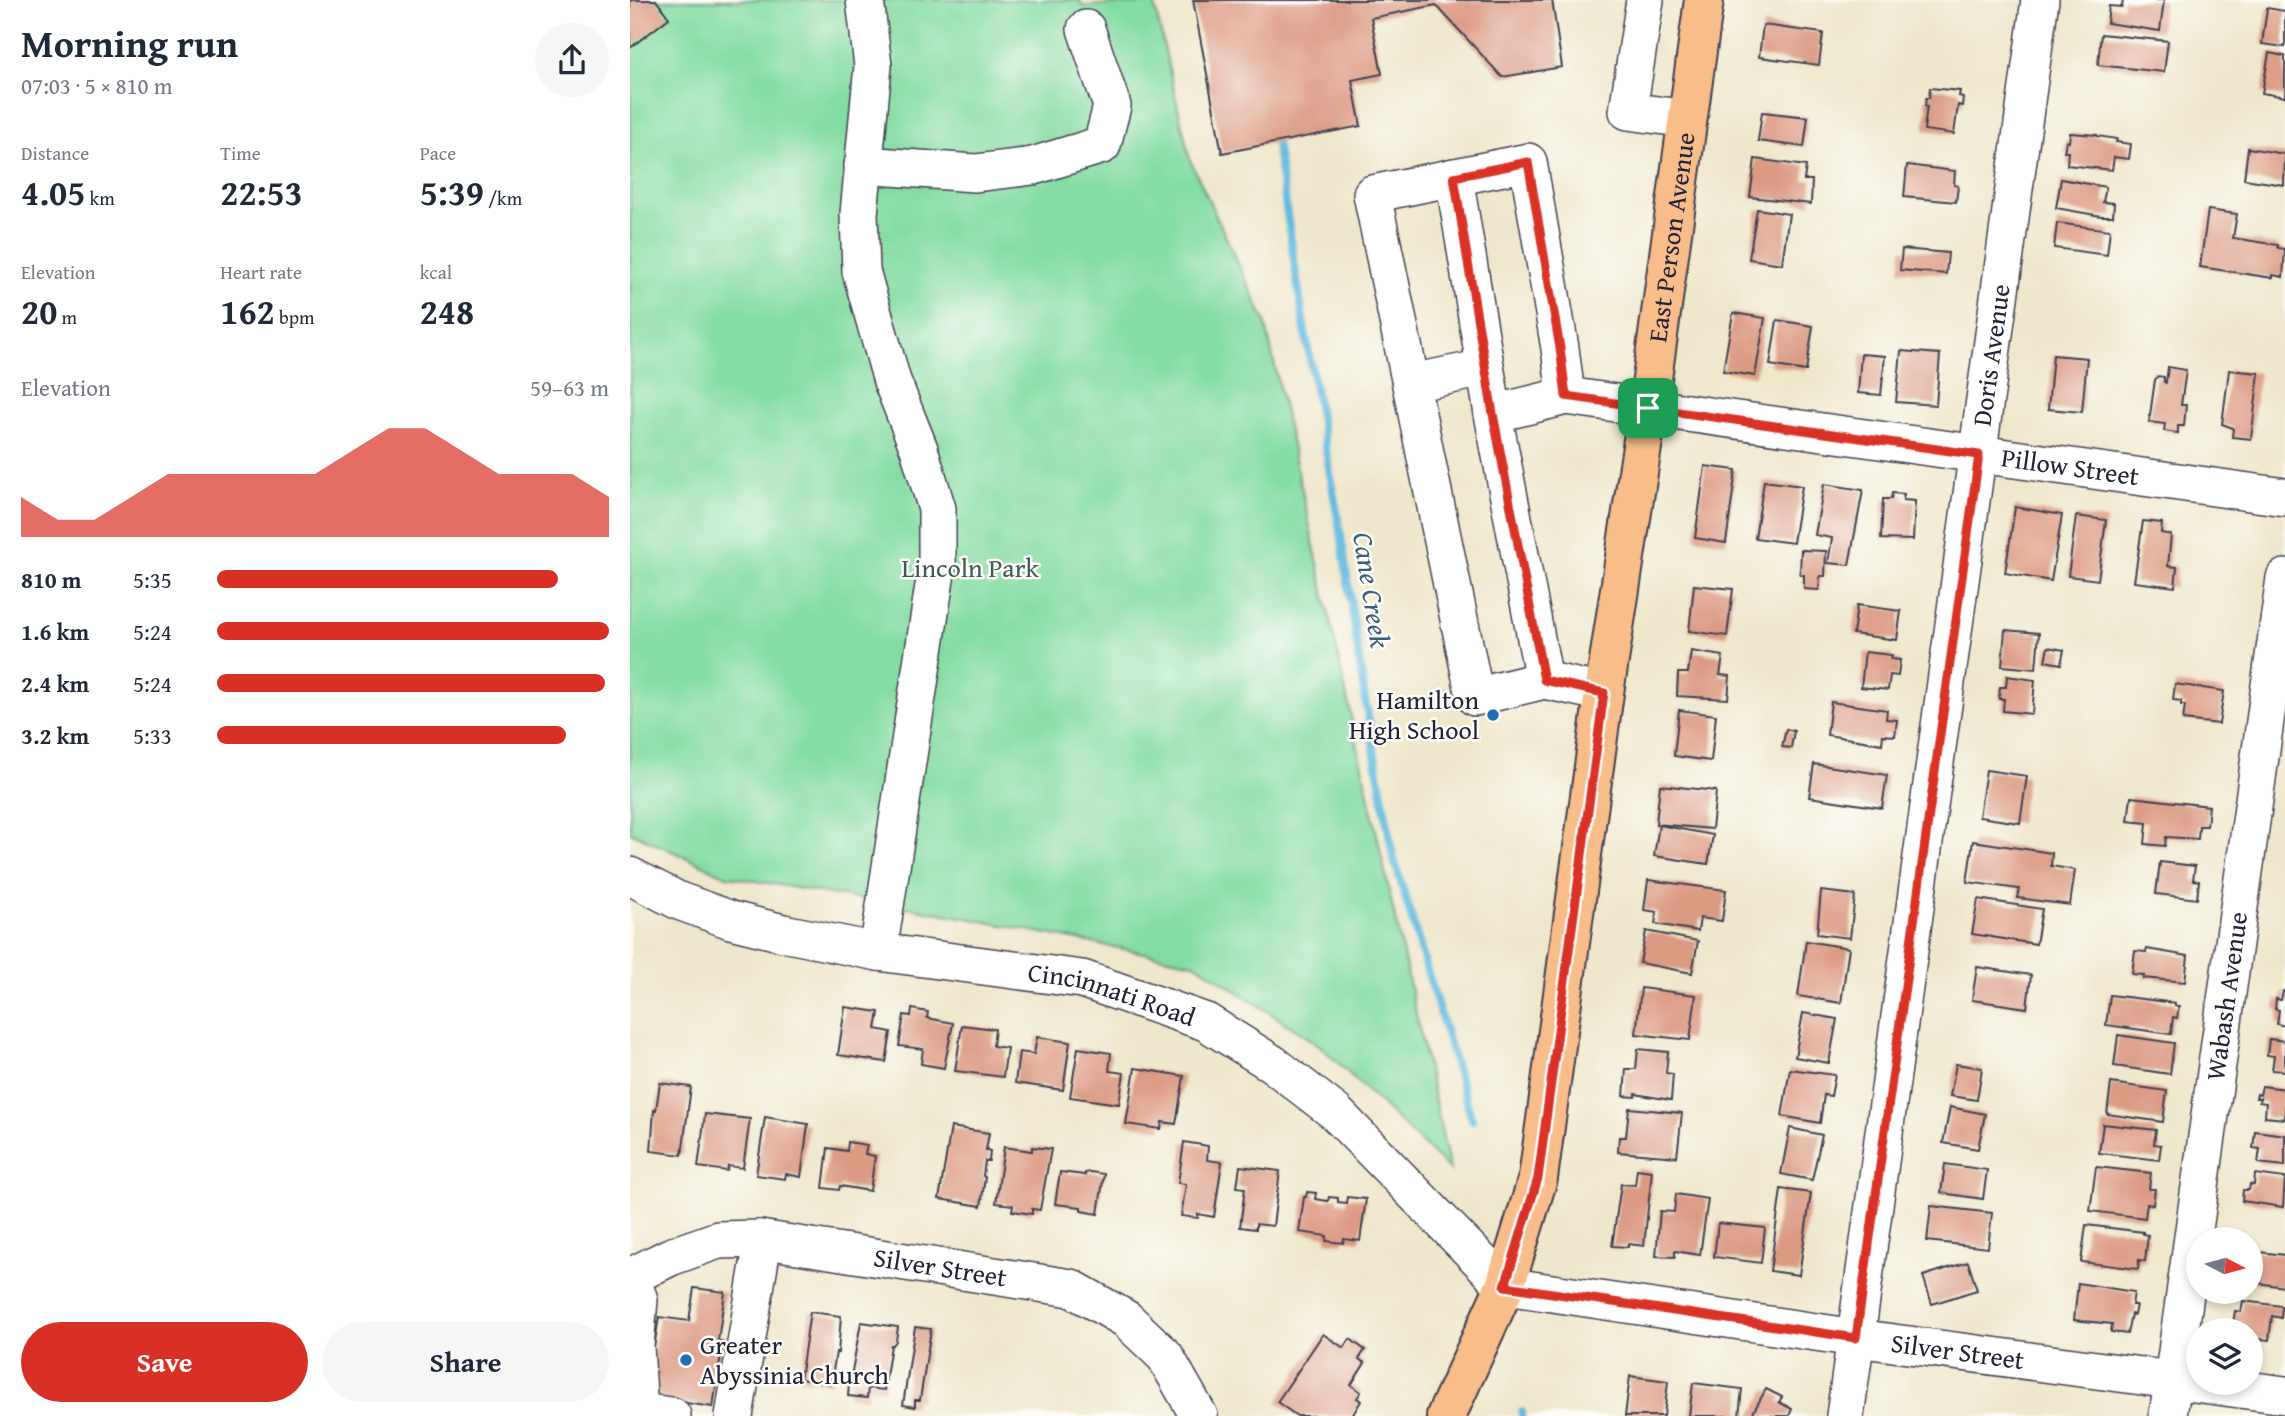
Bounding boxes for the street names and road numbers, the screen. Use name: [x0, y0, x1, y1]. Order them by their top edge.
street label: East Person Avenue: [1637, 130, 1705, 344]
street label: Doris Avenue: [1962, 281, 2020, 428]
street label: Pillow Street: [1999, 437, 2142, 495]
street label: Wabash Avenue: [2195, 909, 2257, 1083]
street label: Cincinnati Road: [1026, 952, 1201, 1036]
street label: Silver Street: [871, 1237, 1009, 1297]
street label: Silver Street: [1889, 1323, 2027, 1379]

